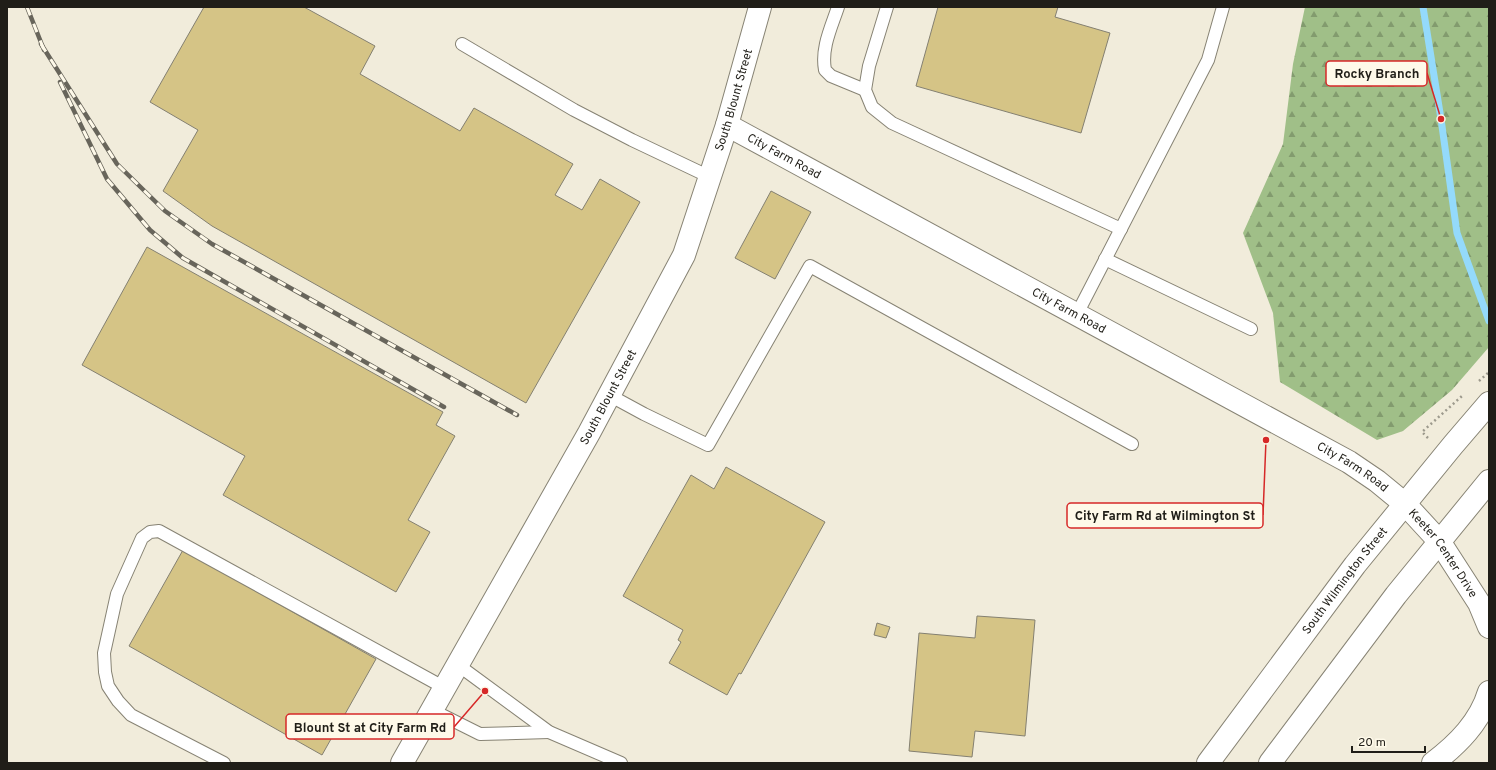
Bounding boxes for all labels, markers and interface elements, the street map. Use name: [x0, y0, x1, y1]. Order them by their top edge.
street label: South Blount Street: [712, 47, 757, 153]
callout: Rocky Branch: [1326, 61, 1427, 86]
text: Rocky Branch: [1335, 67, 1419, 83]
street label: City Farm Road: [744, 130, 824, 183]
street label: City Farm Road: [1029, 285, 1108, 338]
street label: South Blount Street: [577, 347, 641, 448]
street label: City Farm Road: [1314, 439, 1391, 496]
callout: City Farm Rd at Wilmington St: [1067, 503, 1263, 528]
street label: Keeter Center Drive: [1404, 506, 1481, 601]
text: City Farm Rd at Wilmington St: [1075, 509, 1255, 525]
street label: South Wilmington Street: [1299, 524, 1392, 638]
callout: Blount St at City Farm Rd: [286, 714, 454, 739]
text: Blount St at City Farm Rd: [294, 721, 446, 737]
scale bar: [1352, 728, 1425, 754]
text: 20 m: [1358, 735, 1386, 751]

